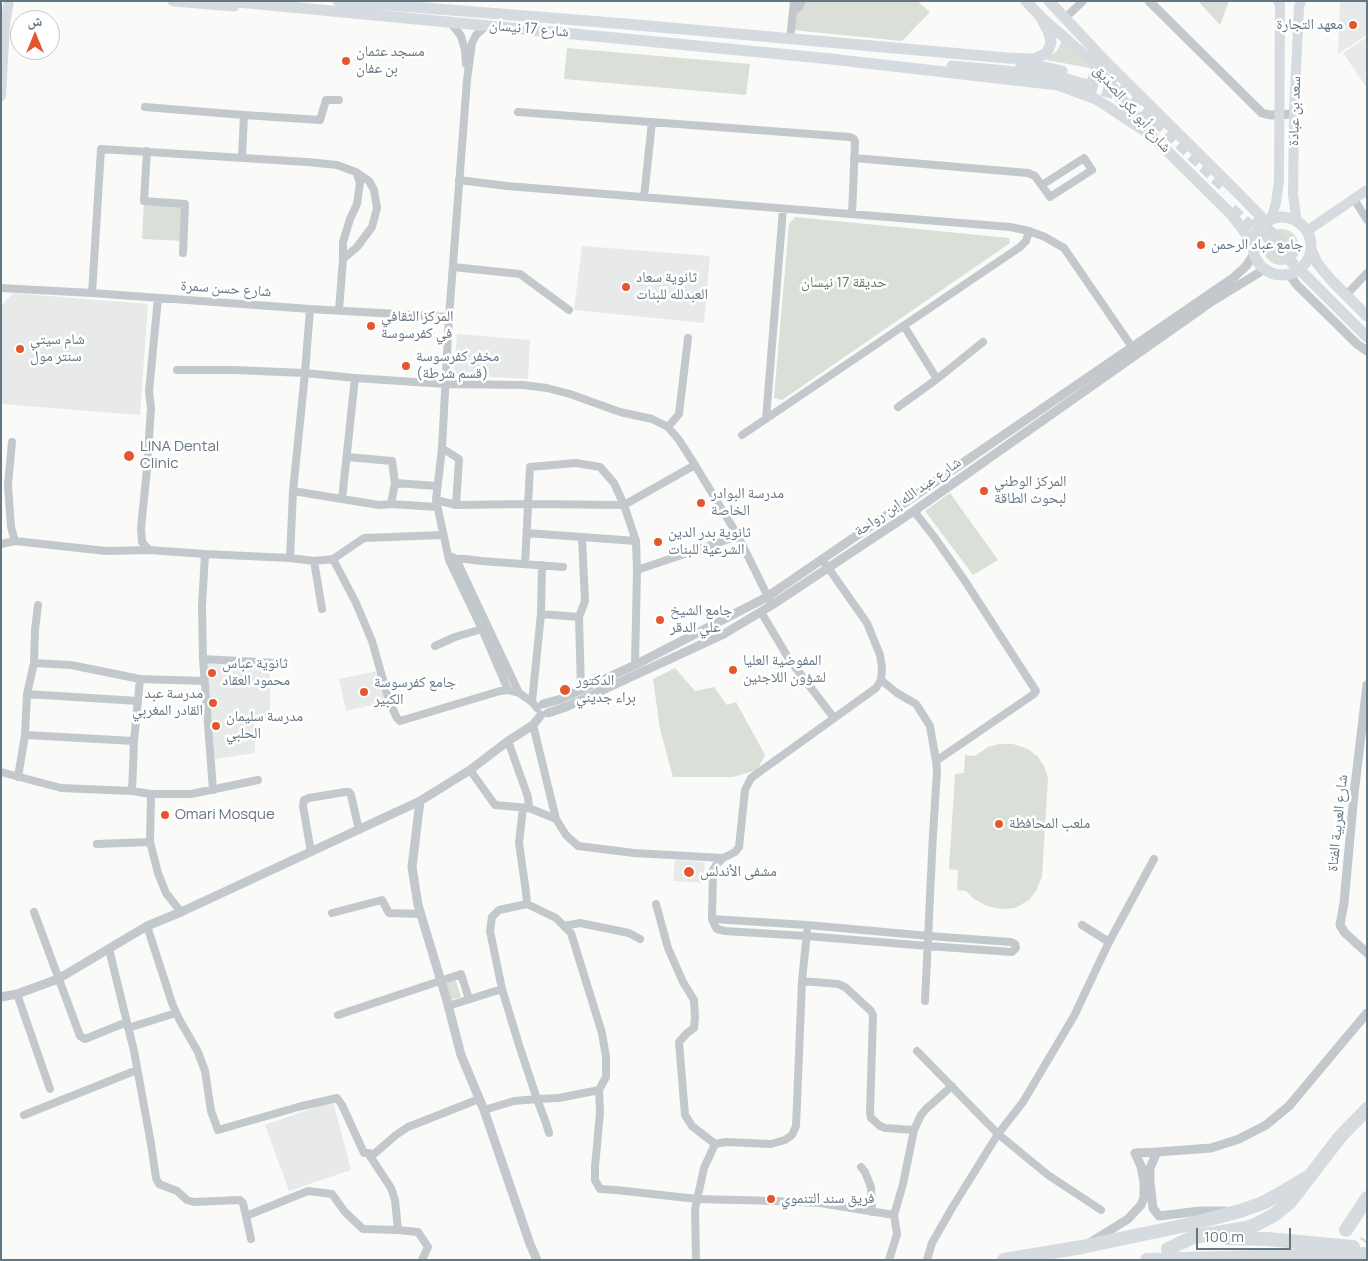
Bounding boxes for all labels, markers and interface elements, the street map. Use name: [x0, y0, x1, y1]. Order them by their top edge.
north arrow: [10, 10, 60, 60]
text: ش: [28, 11, 42, 30]
place label: معهد التجارة: [1276, 16, 1343, 34]
street label: شارع 17 نيسان: [488, 17, 570, 41]
marker: معهد التجارة: [1347, 19, 1359, 31]
place label: مسجد عثمان بن عفان: [356, 43, 425, 78]
marker: مسجد عثمان بن عفان: [340, 55, 352, 67]
street label: شارع أبو بكر الصدّيق: [1089, 62, 1175, 156]
street label: سعد بن عبادة: [1285, 76, 1305, 146]
place label: جامع عباد الرحمن: [1211, 236, 1304, 254]
marker: جامع عباد الرحمن: [1195, 239, 1207, 251]
place label: ثانوية سعاد العبدلله للبنات: [636, 269, 708, 304]
park label: حديقة 17 نيسان: [801, 274, 887, 292]
street label: شارع حسن سمرة: [180, 277, 272, 301]
marker: ثانوية سعاد العبدلله للبنات: [620, 281, 632, 293]
place label: المركز الثقافي في كفرسوسة: [381, 308, 454, 343]
marker: المركز الثقافي في كفرسوسة: [365, 320, 377, 332]
place label: شام سيتي سنتر مول: [30, 331, 85, 366]
marker: شام سيتي سنتر مول: [14, 343, 26, 355]
place label: مخفر كفرسوسة (قسم شرطة): [416, 348, 499, 383]
marker: مخفر كفرسوسة (قسم شرطة): [400, 360, 412, 372]
place label: LINA Dental Clinic: [140, 438, 219, 473]
marker: LINA Dental Clinic: [122, 449, 136, 463]
street label: شارع عبد الله إبن رواحة: [851, 454, 965, 540]
place label: المركز الوطني لبحوث الطاقة: [994, 473, 1067, 508]
place label: مدرسة البوادر الخاصة: [711, 485, 784, 520]
marker: المركز الوطني لبحوث الطاقة: [978, 485, 990, 497]
marker: مدرسة البوادر الخاصة: [695, 497, 707, 509]
place label: ثانوية بدر الدين الشرعية للبنات: [668, 524, 751, 559]
marker: ثانوية بدر الدين الشرعية للبنات: [652, 536, 664, 548]
place label: جامع الشيخ علي الدقر: [670, 602, 732, 637]
marker: جامع الشيخ علي الدقر: [654, 614, 666, 626]
place label: المفوضية العليا لشؤون اللاجئين: [743, 652, 826, 687]
place label: ثانوية عباس محمود العقاد: [222, 655, 290, 690]
marker: المفوضية العليا لشؤون اللاجئين: [727, 664, 739, 676]
marker: ثانوية عباس محمود العقاد: [206, 667, 218, 679]
place label: الدكتور براء جديني: [576, 672, 636, 707]
place label: جامع كفرسوسة الكبير: [374, 674, 456, 709]
marker: الدكتور براء جديني: [558, 683, 572, 697]
place label: مدرسة عبد القادر المغربي: [132, 685, 203, 720]
marker: جامع كفرسوسة الكبير: [358, 686, 370, 698]
marker: مدرسة عبد القادر المغربي: [207, 697, 219, 709]
place label: مدرسة سليمان الحلبي: [226, 708, 303, 743]
marker: مدرسة سليمان الحلبي: [210, 720, 222, 732]
street label: شارع العربية الفتاة: [1324, 773, 1352, 873]
place label: Omari Mosque: [175, 806, 275, 824]
marker: Omari Mosque: [159, 809, 171, 821]
place label: ملعب المحافظة: [1009, 815, 1090, 833]
marker: ملعب المحافظة: [993, 818, 1005, 830]
place label: مشفى الأندلس: [700, 863, 777, 881]
marker: مشفى الأندلس: [682, 865, 696, 879]
place label: فريق سند التنموي: [781, 1190, 875, 1208]
marker: فريق سند التنموي: [765, 1193, 777, 1205]
scale bar: [1198, 1218, 1293, 1250]
text: 100 m: [1204, 1226, 1244, 1247]

